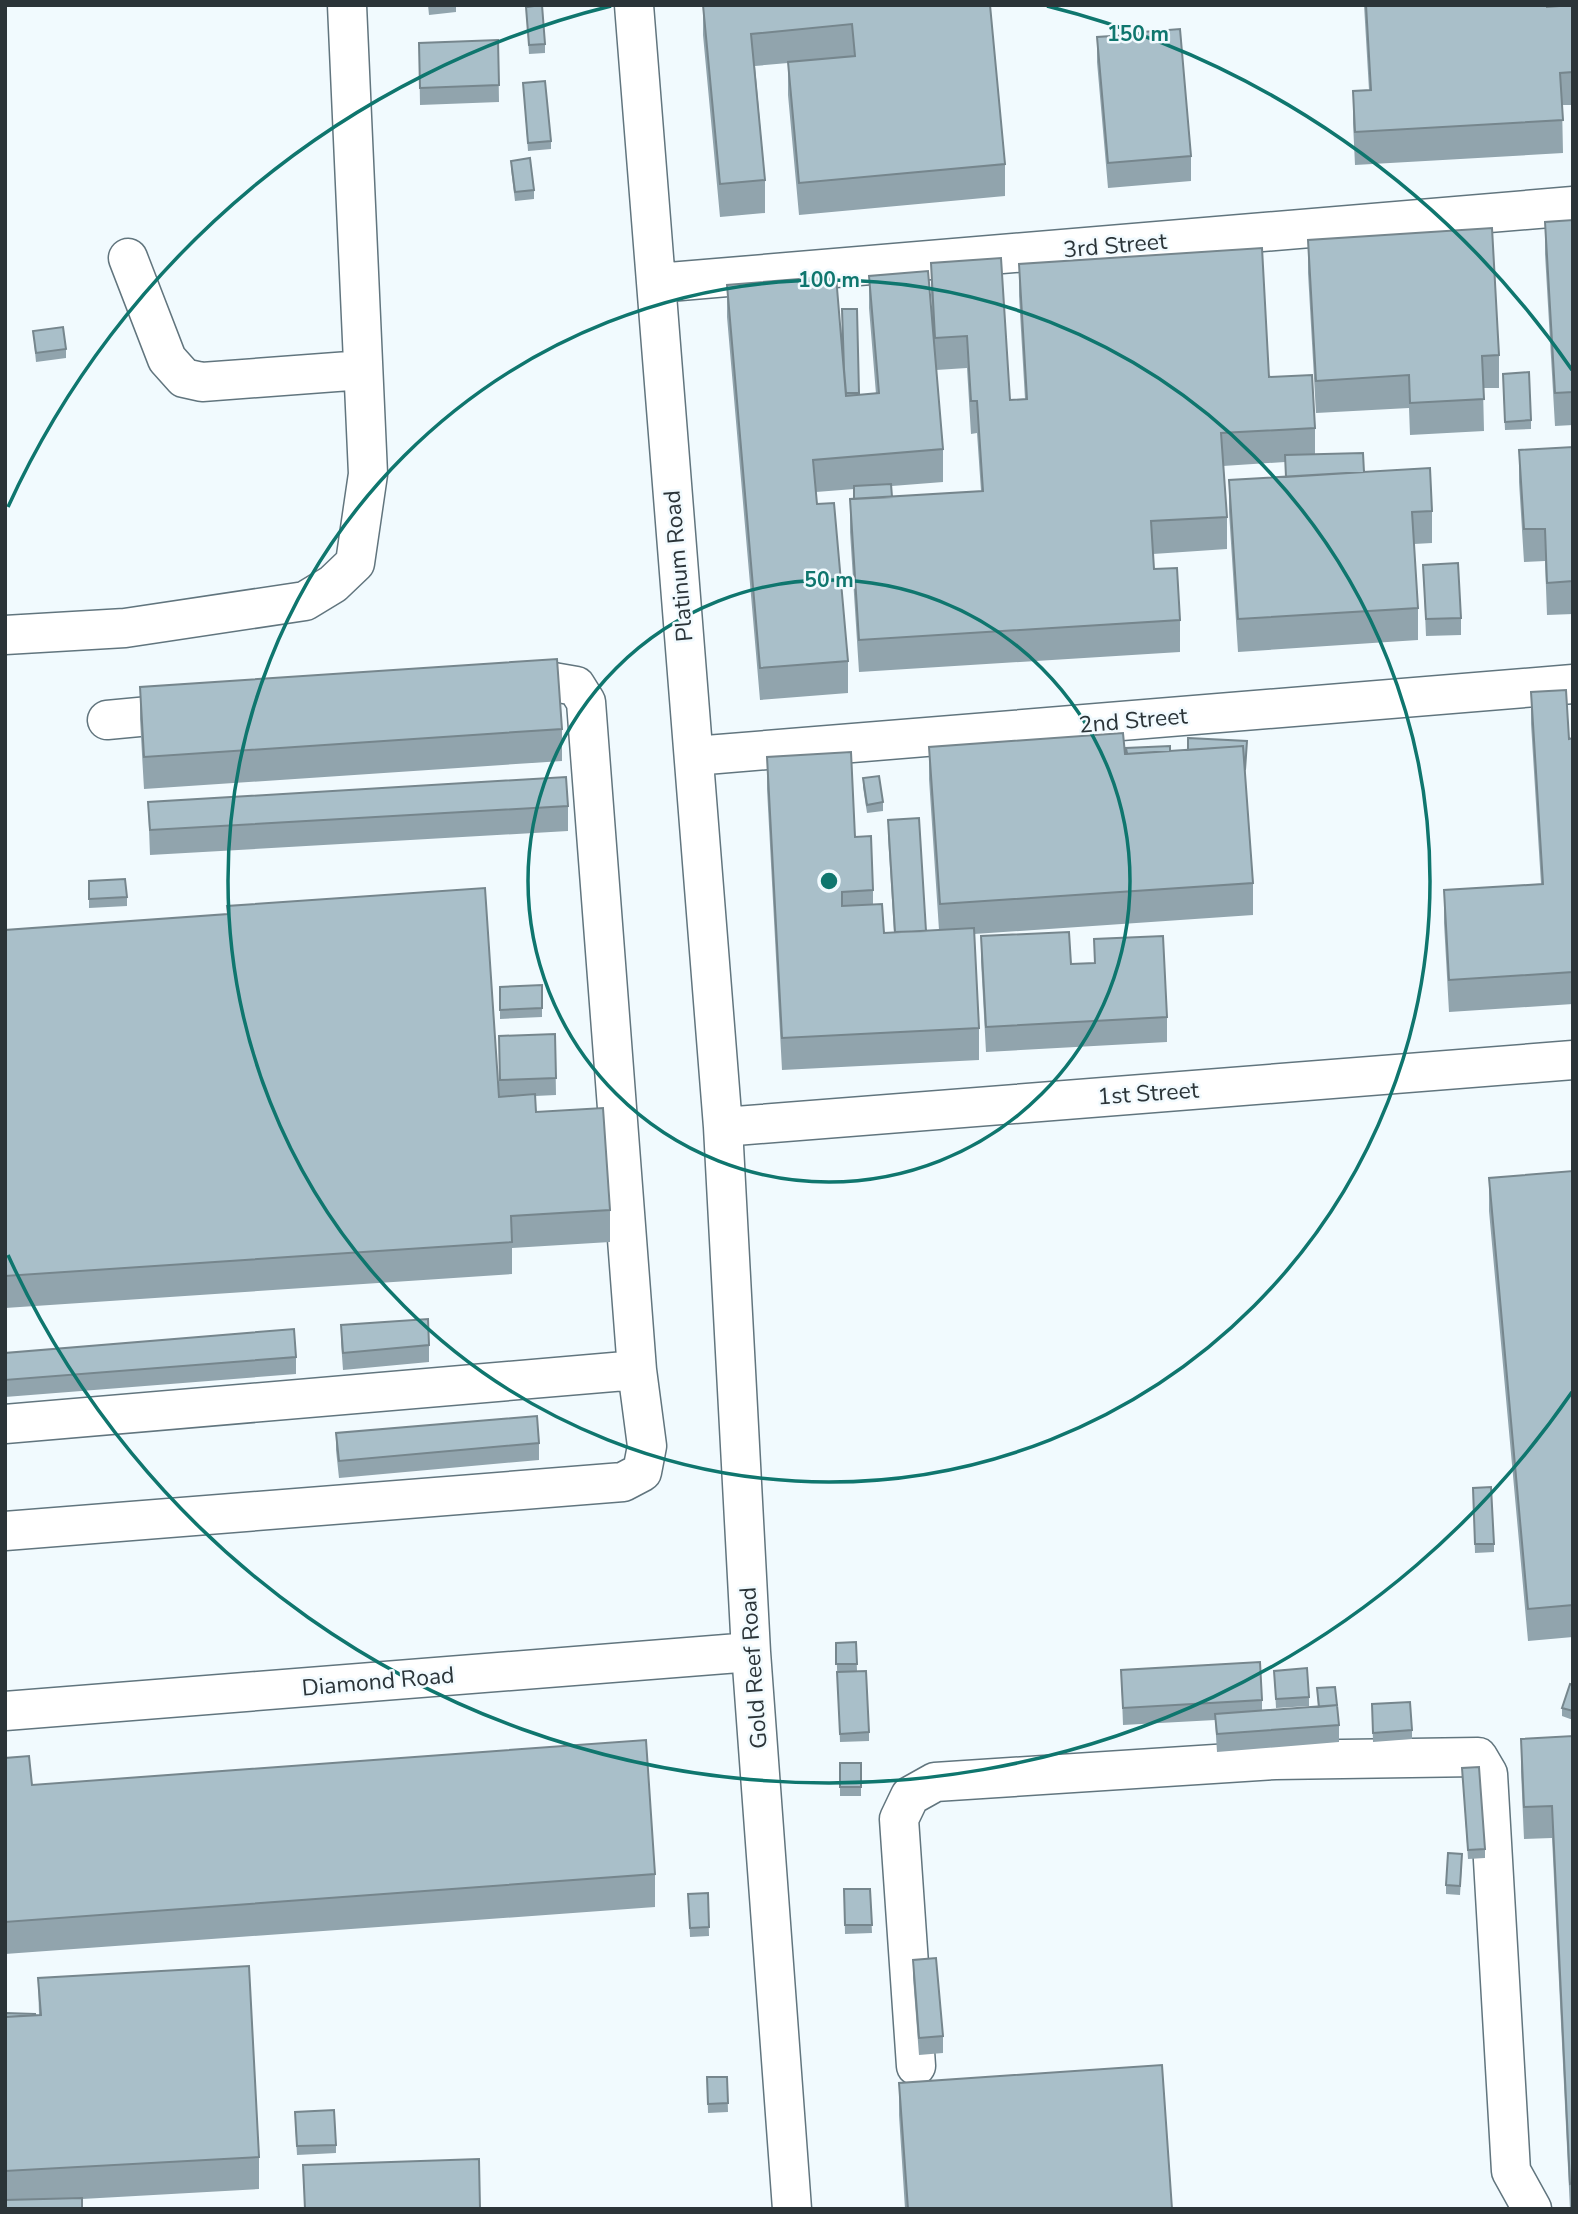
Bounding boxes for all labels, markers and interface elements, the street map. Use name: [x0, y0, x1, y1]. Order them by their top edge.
text: 150 m: [1107, 20, 1169, 48]
street label: 3rd Street: [1062, 225, 1169, 265]
text: 100 m: [798, 266, 860, 294]
street label: Platinum Road: [656, 489, 701, 643]
text: 50 m: [804, 566, 854, 594]
street label: 2nd Street: [1077, 700, 1190, 741]
centre of rings: [817, 869, 841, 893]
street label: 1st Street: [1096, 1074, 1201, 1113]
street label: Gold Reef Road: [732, 1586, 775, 1750]
street label: Diamond Road: [300, 1659, 456, 1704]

